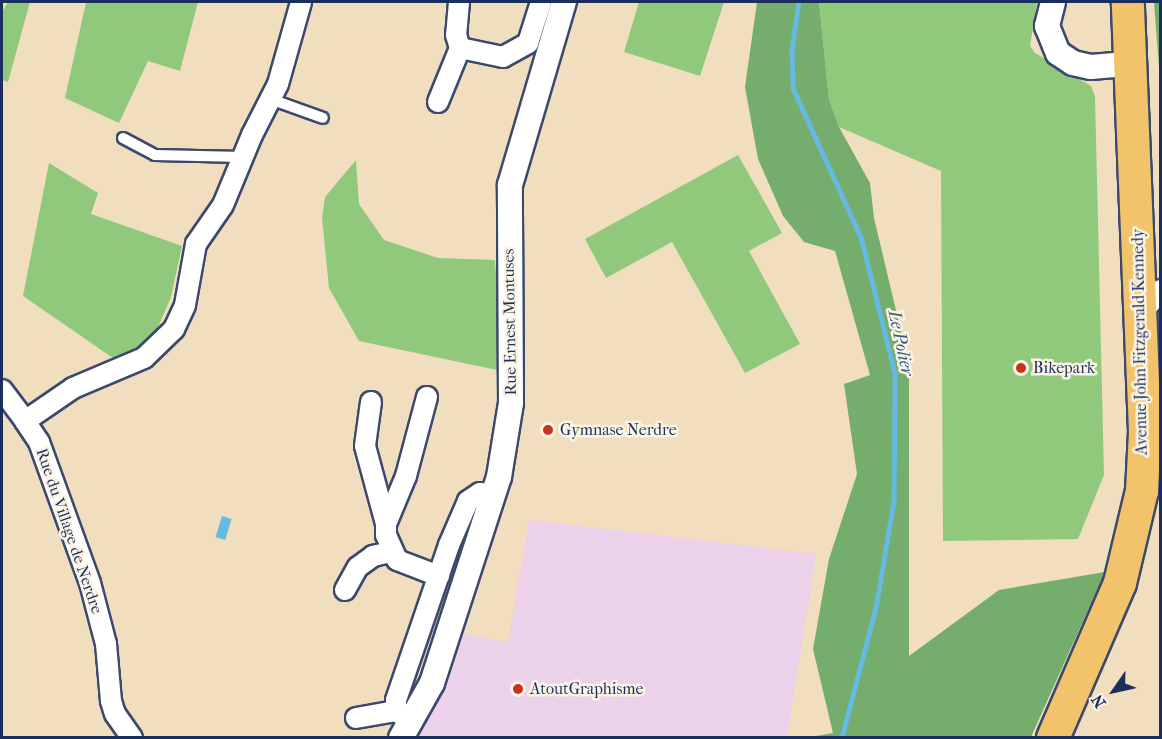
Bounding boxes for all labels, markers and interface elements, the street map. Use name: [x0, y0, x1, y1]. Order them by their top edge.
street label: Avenue John Fitzgerald Kennedy: [1128, 229, 1152, 455]
street label: Rue Ernest Montuses: [499, 249, 521, 395]
water label: Le Polier: [883, 308, 917, 378]
place label: Bikepark: [1033, 358, 1095, 378]
marker: Bikepark: [1014, 361, 1028, 375]
place label: Gymnase Nerdre: [560, 420, 677, 440]
marker: Gymnase Nerdre: [541, 423, 555, 437]
street label: Rue du Village de Nerdre: [32, 446, 106, 616]
north arrow: [1084, 661, 1144, 721]
place label: AtoutGraphisme: [530, 679, 643, 699]
marker: AtoutGraphisme: [511, 682, 525, 696]
text: N: [1087, 691, 1110, 712]

